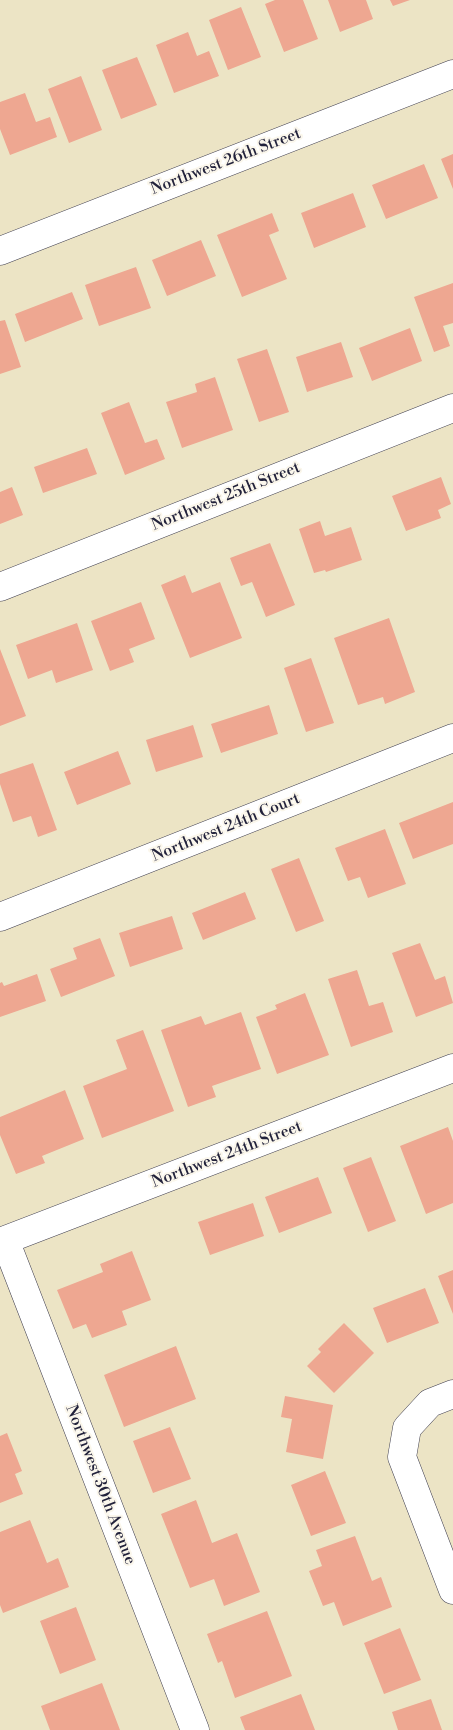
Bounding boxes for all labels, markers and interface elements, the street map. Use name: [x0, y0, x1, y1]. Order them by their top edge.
street label: Northwest 26th Street: [148, 124, 304, 200]
street label: Northwest 25th Street: [149, 458, 303, 536]
street label: Northwest 24th Court: [149, 789, 303, 867]
street label: Northwest 24th Street: [149, 1117, 305, 1193]
street label: Northwest 30th Avenue: [61, 1403, 139, 1567]

